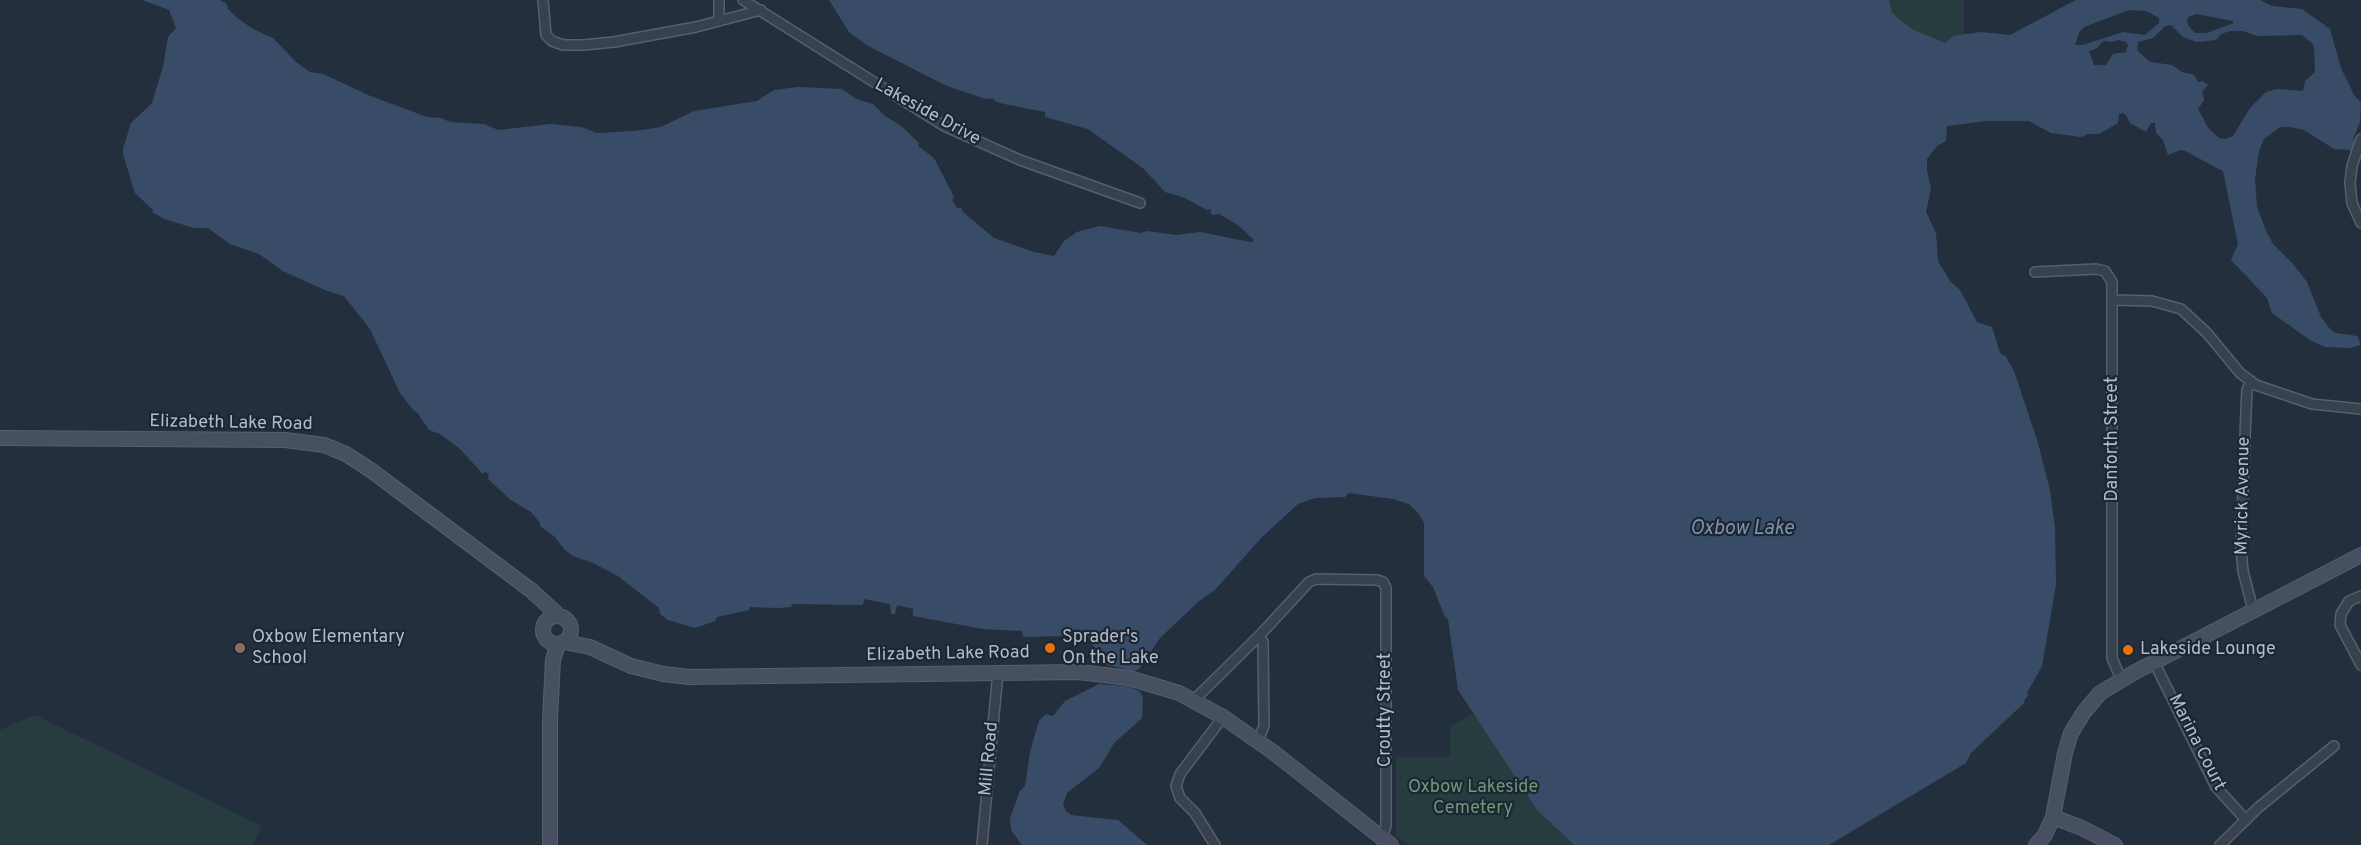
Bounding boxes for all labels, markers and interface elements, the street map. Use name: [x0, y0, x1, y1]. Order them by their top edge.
street label: Lakeside Drive: [870, 75, 984, 151]
street label: Danforth Street: [2102, 377, 2124, 501]
street label: Elizabeth Lake Road: [149, 412, 313, 436]
street label: Myrick Avenue: [2232, 437, 2256, 555]
water label: Oxbow Lake: [1690, 518, 1794, 542]
place label: Oxbow Elementary School: [252, 627, 405, 670]
place label: Sprader's On the Lake: [1062, 627, 1159, 670]
place label: Lakeside Lounge: [2140, 639, 2276, 661]
marker: Oxbow Elementary School: [233, 641, 247, 655]
marker: Sprader's On the Lake: [1043, 641, 1057, 655]
street label: Elizabeth Lake Road: [866, 643, 1030, 667]
marker: Lakeside Lounge: [2121, 643, 2135, 657]
street label: Croutty Street: [1375, 653, 1397, 767]
street label: Marina Court: [2163, 691, 2229, 795]
street label: Mill Road: [976, 721, 1004, 797]
park label: Oxbow Lakeside Cemetery: [1408, 777, 1538, 820]

